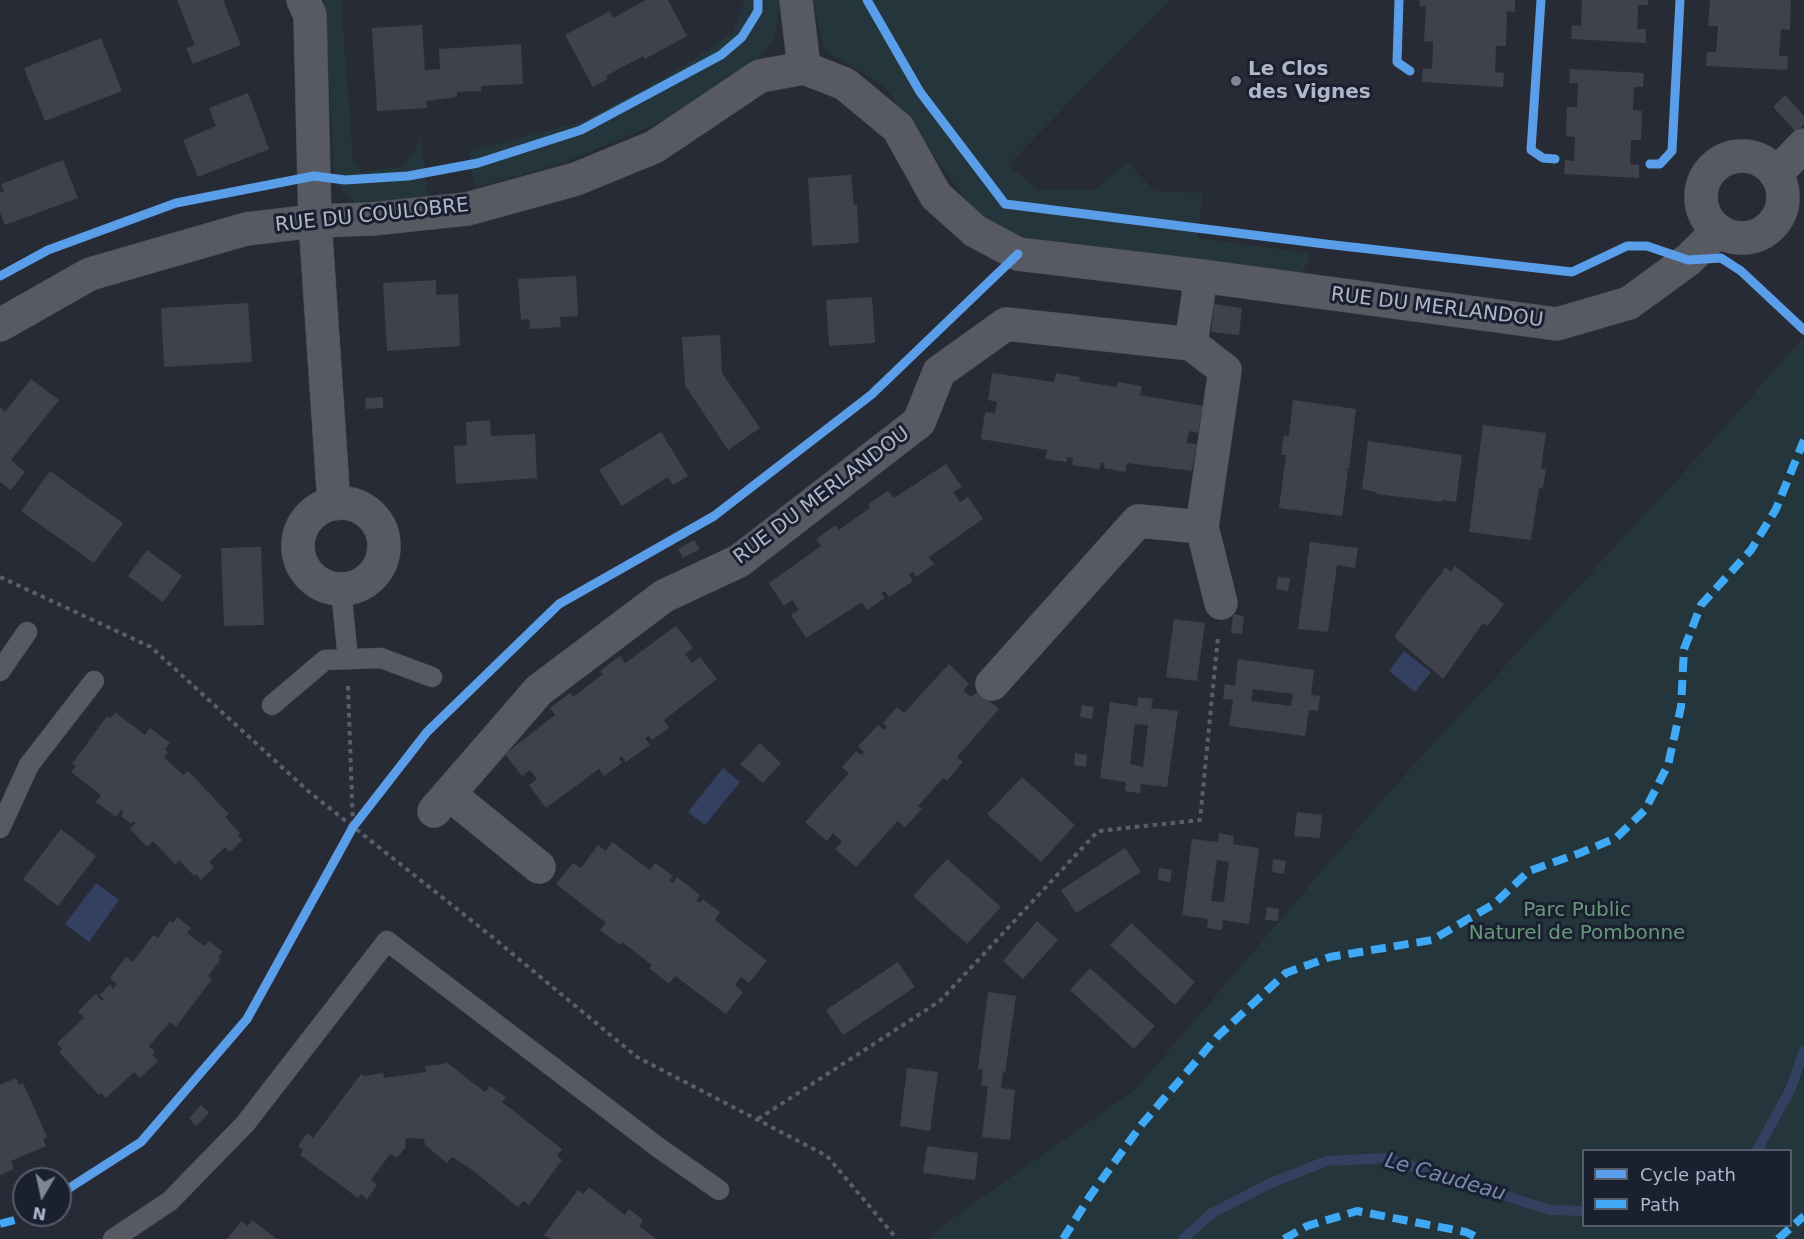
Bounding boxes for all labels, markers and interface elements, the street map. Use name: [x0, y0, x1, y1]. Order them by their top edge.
place label: Le Clos des Vignes: [1248, 58, 1371, 105]
marker: Le Clos des Vignes: [1229, 74, 1243, 88]
street label: RUE DU COULOBRE: [274, 194, 470, 238]
street label: RUE DU MERLANDOU: [1329, 283, 1545, 333]
street label: RUE DU MERLANDOU: [729, 422, 915, 570]
park label: Parc Public Naturel de Pombonne: [1469, 899, 1685, 946]
water label: Le Caudeau: [1382, 1149, 1508, 1207]
legend: [1582, 1149, 1792, 1227]
text: Cycle path: [1640, 1164, 1736, 1185]
north arrow: [12, 1167, 72, 1227]
text: Path: [1640, 1194, 1680, 1215]
text: N: [31, 1203, 48, 1224]

